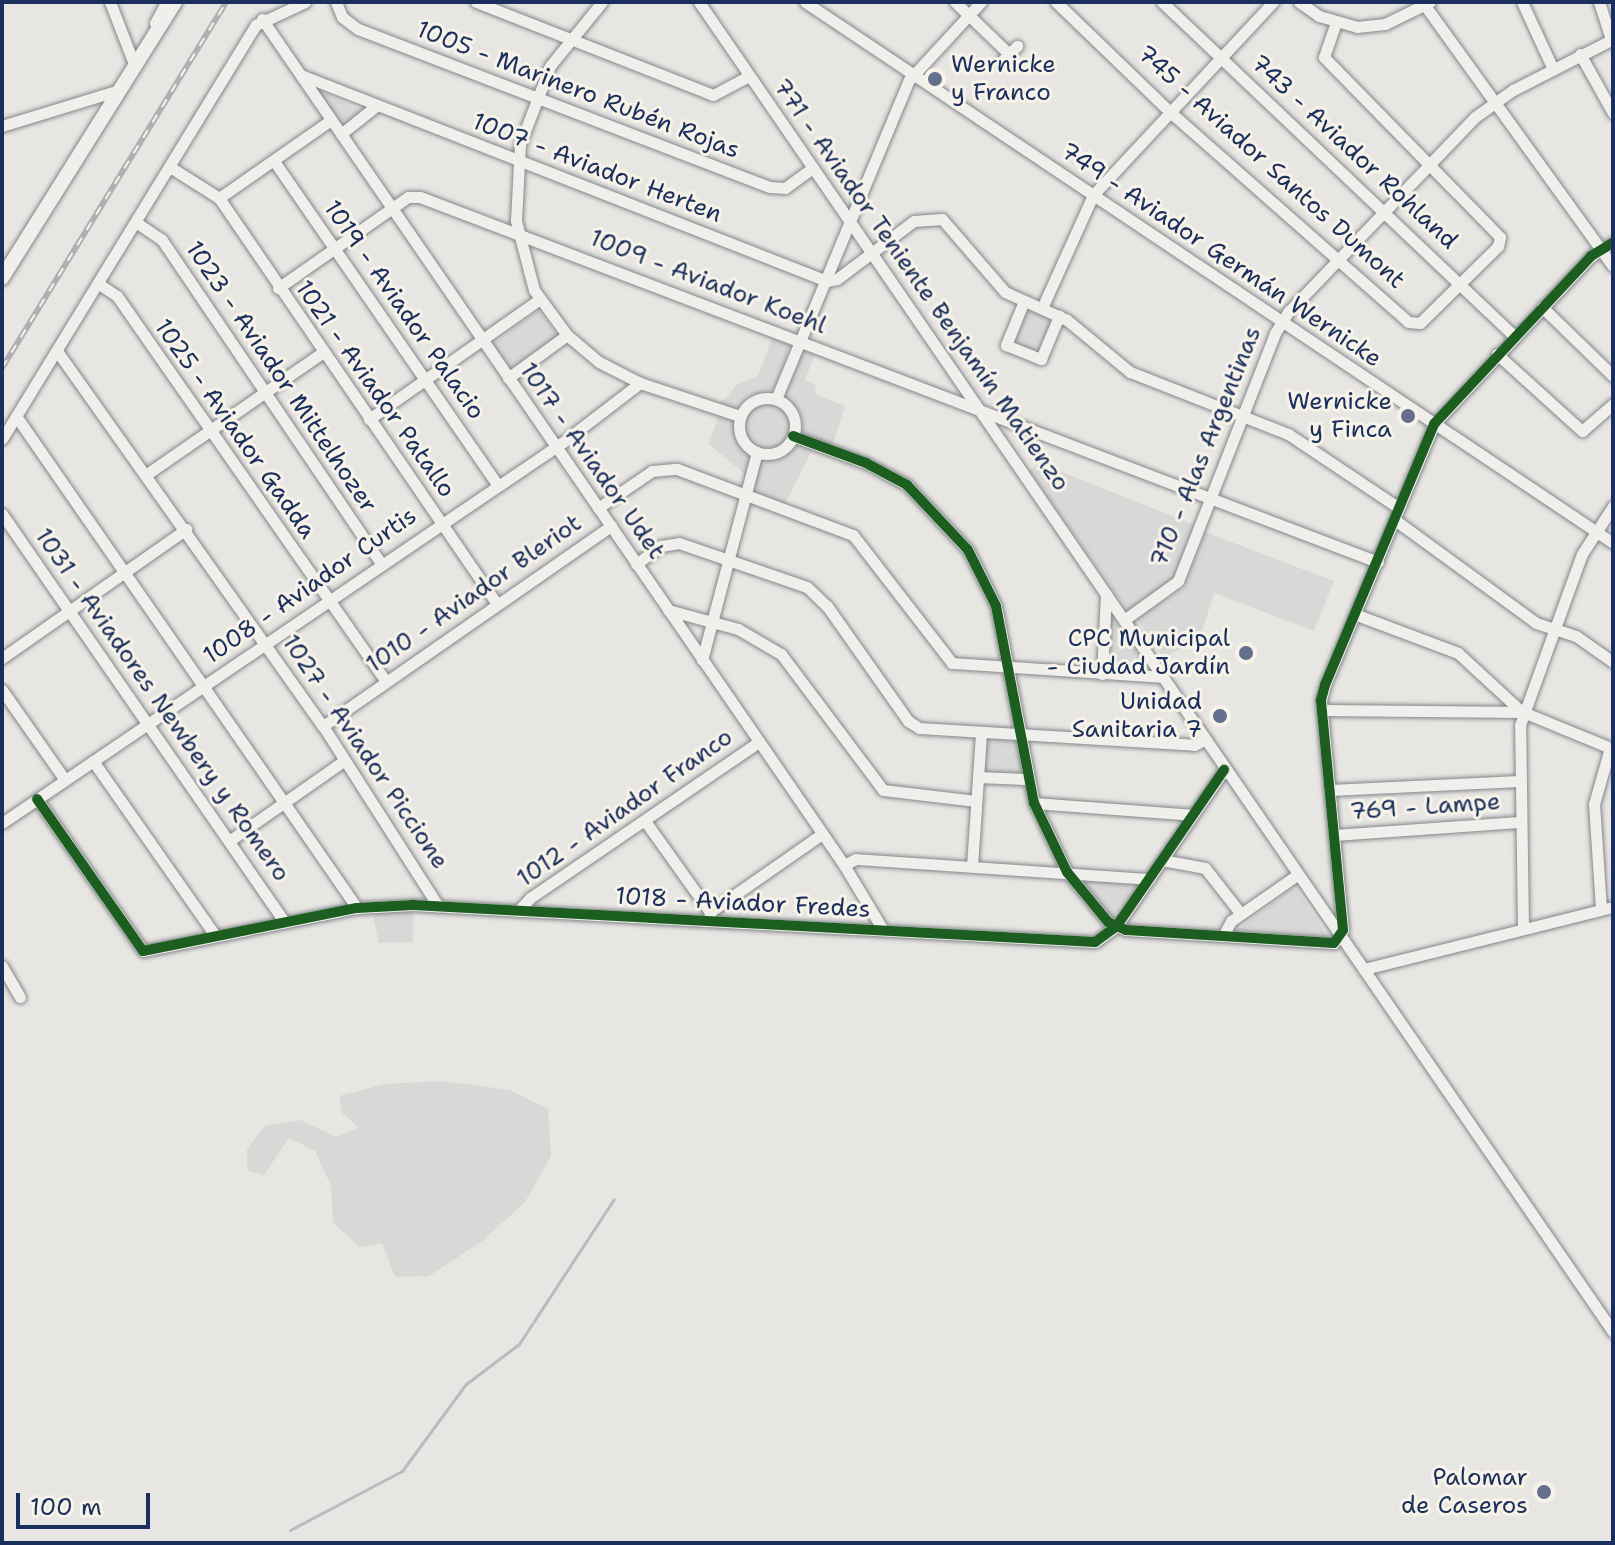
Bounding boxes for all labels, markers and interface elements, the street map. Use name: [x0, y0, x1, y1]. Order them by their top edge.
street label: 1005 - Marinero Rubén Rojas: [412, 15, 744, 165]
street label: 745 - Aviador Santos Dumont: [1131, 39, 1411, 295]
street label: 743 - Aviador Rohland: [1245, 49, 1463, 255]
place label: Wernicke y Franco: [951, 51, 1056, 107]
marker: Wernicke y Franco: [926, 70, 944, 88]
street label: 771 - Aviador Teniente Benjamín Matienzo: [767, 73, 1075, 497]
street label: 1007 - Aviador Herten: [468, 107, 726, 229]
street label: 749 - Aviador Germán Wernicke: [1055, 137, 1387, 373]
street label: 1019 - Aviador Palacio: [317, 195, 491, 425]
street label: 1009 - Aviador Koehl: [586, 224, 830, 340]
street label: 1023 - Aviador Mittelhozer: [179, 236, 383, 518]
street label: 1021 - Aviador Patallo: [289, 275, 461, 503]
street label: 1025 - Aviador Gadda: [148, 314, 322, 544]
street label: 710 - Alas Argentinas: [1145, 323, 1267, 571]
street label: 1017 - Aviador Udet: [513, 357, 671, 565]
place label: Wernicke y Finca: [1287, 388, 1392, 444]
marker: Wernicke y Finca: [1399, 407, 1417, 425]
street label: 1008 - Aviador Curtis: [198, 502, 422, 670]
street label: 1010 - Aviador Bleriot: [361, 509, 587, 679]
street label: 1031 - Aviadores Newbery y Romero: [28, 523, 296, 887]
place label: CPC Municipal - Ciudad Jardín: [1047, 625, 1230, 681]
street label: 1027 - Aviador Piccione: [276, 629, 454, 875]
marker: CPC Municipal - Ciudad Jardín: [1237, 644, 1255, 662]
place label: Unidad Sanitaria 7: [1072, 688, 1202, 744]
marker: Unidad Sanitaria 7: [1209, 705, 1231, 727]
street label: 1012 - Aviador Franco: [512, 723, 738, 893]
street label: 769 - Lampe: [1349, 787, 1501, 827]
street label: 1018 - Aviador Fredes: [615, 882, 871, 924]
place label: Palomar de Caseros: [1401, 1464, 1528, 1520]
scale bar: [20, 1477, 154, 1527]
marker: Palomar de Caseros: [1535, 1483, 1553, 1501]
text: 100 m: [30, 1491, 102, 1523]

